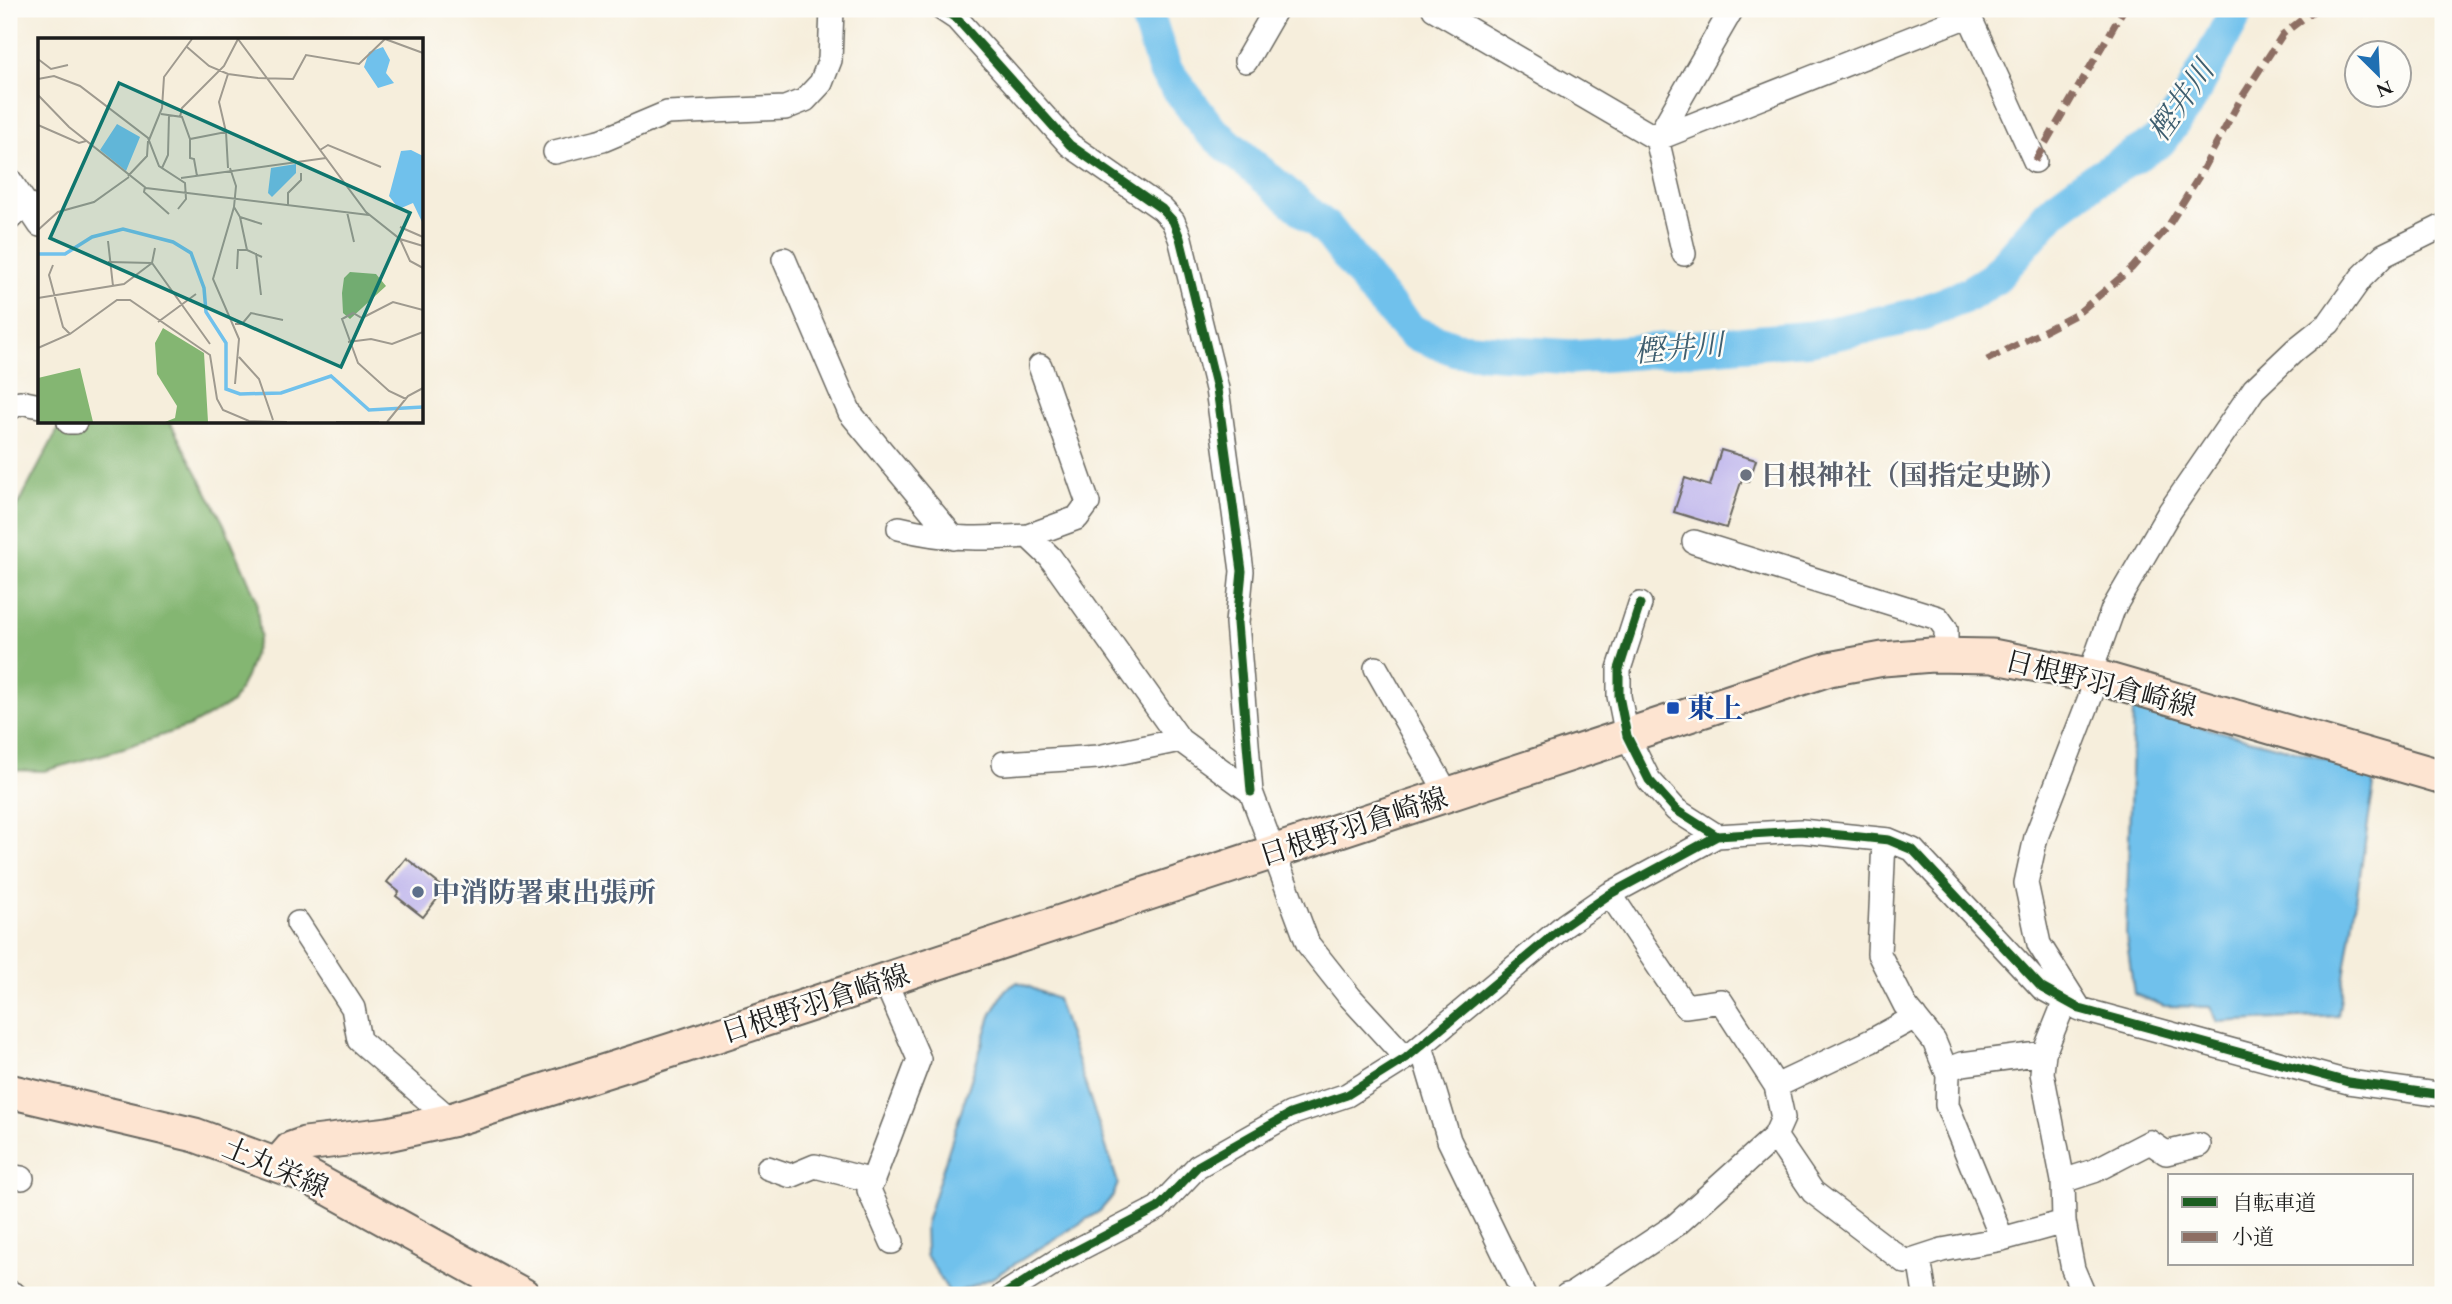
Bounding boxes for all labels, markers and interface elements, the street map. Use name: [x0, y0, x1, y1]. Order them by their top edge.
inset map: [38, 38, 424, 424]
north arrow: [2344, 38, 2414, 108]
water label: 樫井川: [2139, 50, 2224, 149]
text: N: [2372, 75, 2397, 104]
water label: 樫井川: [1632, 324, 1728, 371]
place label: 日根神社（国指定史跡）: [1760, 457, 2068, 493]
marker: 日根神社（国指定史跡）: [1738, 467, 1754, 483]
street label: 日根野羽倉崎線: [2002, 642, 2200, 724]
place label: 東上: [1687, 690, 1743, 726]
marker: 東上: [1665, 700, 1681, 716]
street label: 日根野羽倉崎線: [1254, 779, 1452, 873]
place label: 中消防署東出張所: [432, 874, 656, 910]
marker: 中消防署東出張所: [410, 884, 426, 900]
street label: 日根野羽倉崎線: [716, 956, 914, 1050]
street label: 土丸栄線: [217, 1129, 335, 1205]
legend: [2168, 1174, 2414, 1266]
text: 自転車道: [2232, 1189, 2316, 1216]
text: 小道: [2232, 1223, 2274, 1250]

